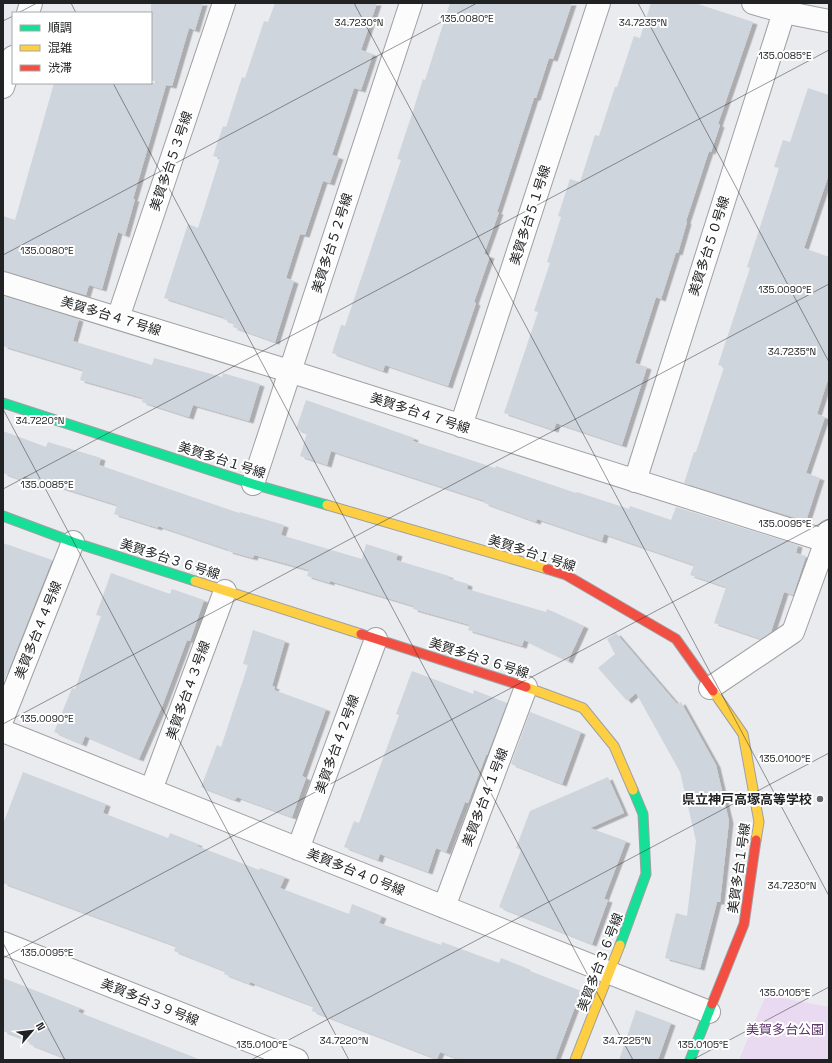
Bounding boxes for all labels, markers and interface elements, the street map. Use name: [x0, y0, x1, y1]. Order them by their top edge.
legend: [12, 12, 152, 84]
text: 135.0080°E: [440, 12, 494, 25]
text: 34.7230°N: [335, 16, 383, 29]
text: 34.7235°N: [619, 16, 667, 29]
text: 順調: [48, 20, 72, 36]
text: 混雑: [48, 40, 72, 56]
text: 135.0085°E: [758, 49, 812, 62]
text: 渋滞: [48, 60, 72, 76]
street label: 美賀多台５３号線: [146, 109, 196, 213]
street label: 美賀多台５１号線: [506, 163, 554, 267]
street label: 美賀多台５２号線: [308, 191, 356, 295]
street label: 美賀多台５０号線: [685, 194, 733, 298]
text: 135.0080°E: [20, 244, 74, 257]
text: 135.0090°E: [758, 283, 812, 296]
street label: 美賀多台４７号線: [59, 293, 163, 339]
text: 34.7235°N: [768, 345, 816, 358]
street label: 美賀多台４７号線: [368, 389, 472, 437]
text: 34.7220°N: [16, 414, 64, 427]
street label: 美賀多台１号線: [176, 438, 268, 482]
text: 135.0085°E: [20, 478, 74, 491]
text: 135.0095°E: [759, 517, 812, 530]
street label: 美賀多台１号線: [486, 531, 578, 575]
street label: 美賀多台３６号線: [118, 535, 222, 583]
street label: 美賀多台４４号線: [11, 579, 65, 681]
street label: 美賀多台３６号線: [427, 634, 531, 682]
street label: 美賀多台４３号線: [162, 638, 214, 742]
street label: 美賀多台４２号線: [311, 692, 363, 796]
text: 135.0090°E: [20, 712, 74, 725]
street label: 美賀多台４１号線: [458, 745, 512, 849]
text: 135.0100°E: [759, 752, 811, 765]
place label: 県立神戸高塚高等学校: [682, 791, 812, 808]
marker: 県立神戸高塚高等学校: [815, 794, 825, 804]
street label: 美賀多台１号線: [724, 822, 754, 914]
street label: 美賀多台４０号線: [305, 845, 407, 899]
text: 34.7230°N: [768, 879, 816, 892]
street label: 美賀多台３６号線: [573, 910, 627, 1014]
text: 135.0095°E: [21, 946, 74, 959]
street label: 美賀多台３９号線: [99, 975, 201, 1029]
text: 135.0105°E: [759, 986, 811, 999]
north arrow: [12, 1011, 52, 1051]
text: N: [33, 1020, 49, 1033]
park label: 美賀多台公園: [746, 1021, 824, 1038]
text: 34.7220°N: [320, 1034, 368, 1047]
text: 34.7225°N: [603, 1034, 651, 1047]
text: 135.0100°E: [236, 1038, 288, 1051]
text: 135.0105°E: [677, 1038, 729, 1051]

